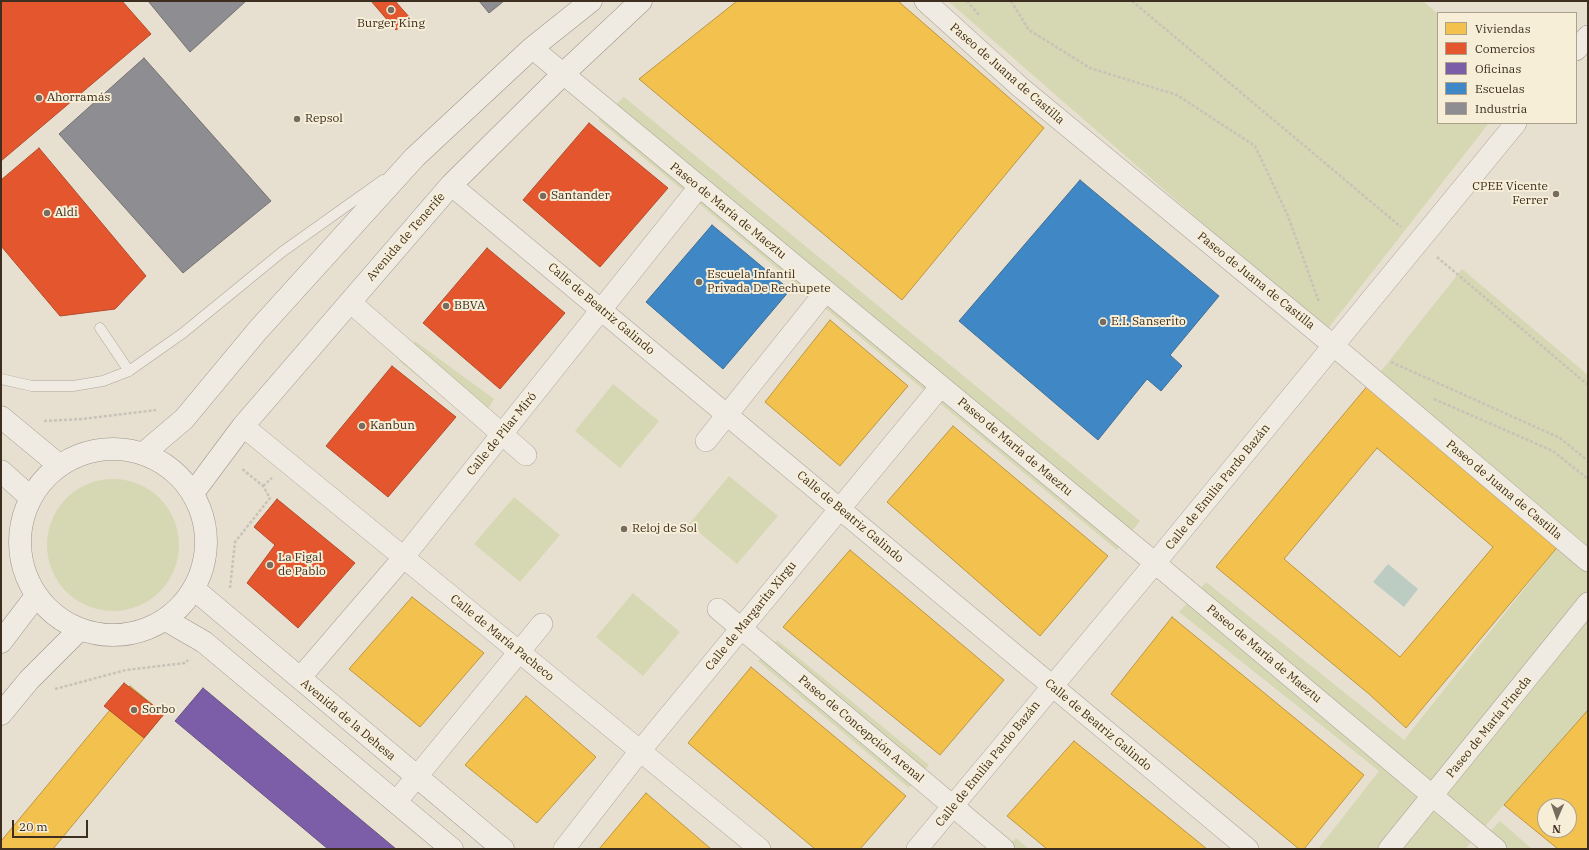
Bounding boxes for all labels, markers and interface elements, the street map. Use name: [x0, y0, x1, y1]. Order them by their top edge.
marker: Burger King: [386, 5, 396, 15]
legend: [1437, 12, 1577, 124]
place label: Burger King: [357, 17, 425, 31]
street label: Paseo de Juana de Castilla: [947, 20, 1067, 128]
text: Viviendas: [1475, 21, 1531, 36]
text: Comercios: [1475, 41, 1535, 56]
text: Oficinas: [1475, 61, 1521, 76]
text: Escuelas: [1475, 81, 1525, 96]
place label: Ahorramás: [47, 91, 110, 105]
marker: Ahorramás: [34, 93, 44, 103]
text: Industria: [1475, 101, 1527, 116]
place label: Repsol: [305, 112, 343, 126]
marker: Repsol: [292, 114, 302, 124]
street label: Paseo de María de Maeztu: [667, 160, 789, 262]
place label: CPEE Vicente Ferrer: [1472, 180, 1548, 208]
place label: Santander: [551, 189, 610, 203]
marker: CPEE Vicente Ferrer: [1551, 189, 1561, 199]
street label: Avenida de Tenerife: [364, 190, 448, 284]
marker: Santander: [538, 191, 548, 201]
place label: Aldi: [55, 206, 78, 220]
marker: Aldi: [42, 208, 52, 218]
street label: Paseo de Juana de Castilla: [1194, 229, 1318, 333]
street label: Calle de Beatriz Galindo: [545, 260, 657, 358]
place label: Escuela Infantil Privada De Rechupete: [707, 268, 831, 296]
marker: Escuela Infantil Privada De Rechupete: [694, 277, 704, 287]
place label: BBVA: [454, 299, 485, 313]
marker: BBVA: [441, 301, 451, 311]
place label: E.I. Sanserito: [1111, 315, 1186, 329]
marker: E.I. Sanserito: [1098, 317, 1108, 327]
street label: Calle de Pilar Miró: [464, 389, 540, 479]
street label: Paseo de María de Maeztu: [955, 395, 1075, 499]
place label: Kanbun: [370, 419, 415, 433]
marker: Kanbun: [357, 421, 367, 431]
street label: Calle de Emilia Pardo Bazán: [1163, 421, 1273, 553]
street label: Paseo de Juana de Castilla: [1443, 437, 1565, 543]
street label: Calle de Beatriz Galindo: [794, 468, 906, 566]
place label: Reloj de Sol: [632, 522, 697, 536]
marker: Reloj de Sol: [619, 524, 629, 534]
place label: La Figal de Pablo: [278, 551, 326, 579]
street label: Calle de Margarita Xirgu: [703, 559, 799, 673]
marker: La Figal de Pablo: [265, 560, 275, 570]
street label: Calle de María Pacheco: [447, 592, 557, 684]
street label: Paseo de María de Maeztu: [1204, 602, 1324, 706]
street label: Paseo de Concepción Arenal: [795, 672, 927, 786]
street label: Paseo de María Pineda: [1443, 673, 1535, 781]
street label: Avenida de la Dehesa: [298, 676, 398, 764]
street label: Calle de Beatriz Galindo: [1042, 676, 1154, 774]
street label: Calle de Emilia Pardo Bazán: [933, 698, 1043, 830]
place label: Sorbo: [142, 703, 175, 717]
marker: Sorbo: [129, 705, 139, 715]
north arrow: [1537, 798, 1577, 838]
scale bar: [14, 812, 90, 838]
text: 20 m: [19, 819, 48, 834]
text: N: [1552, 822, 1561, 836]

